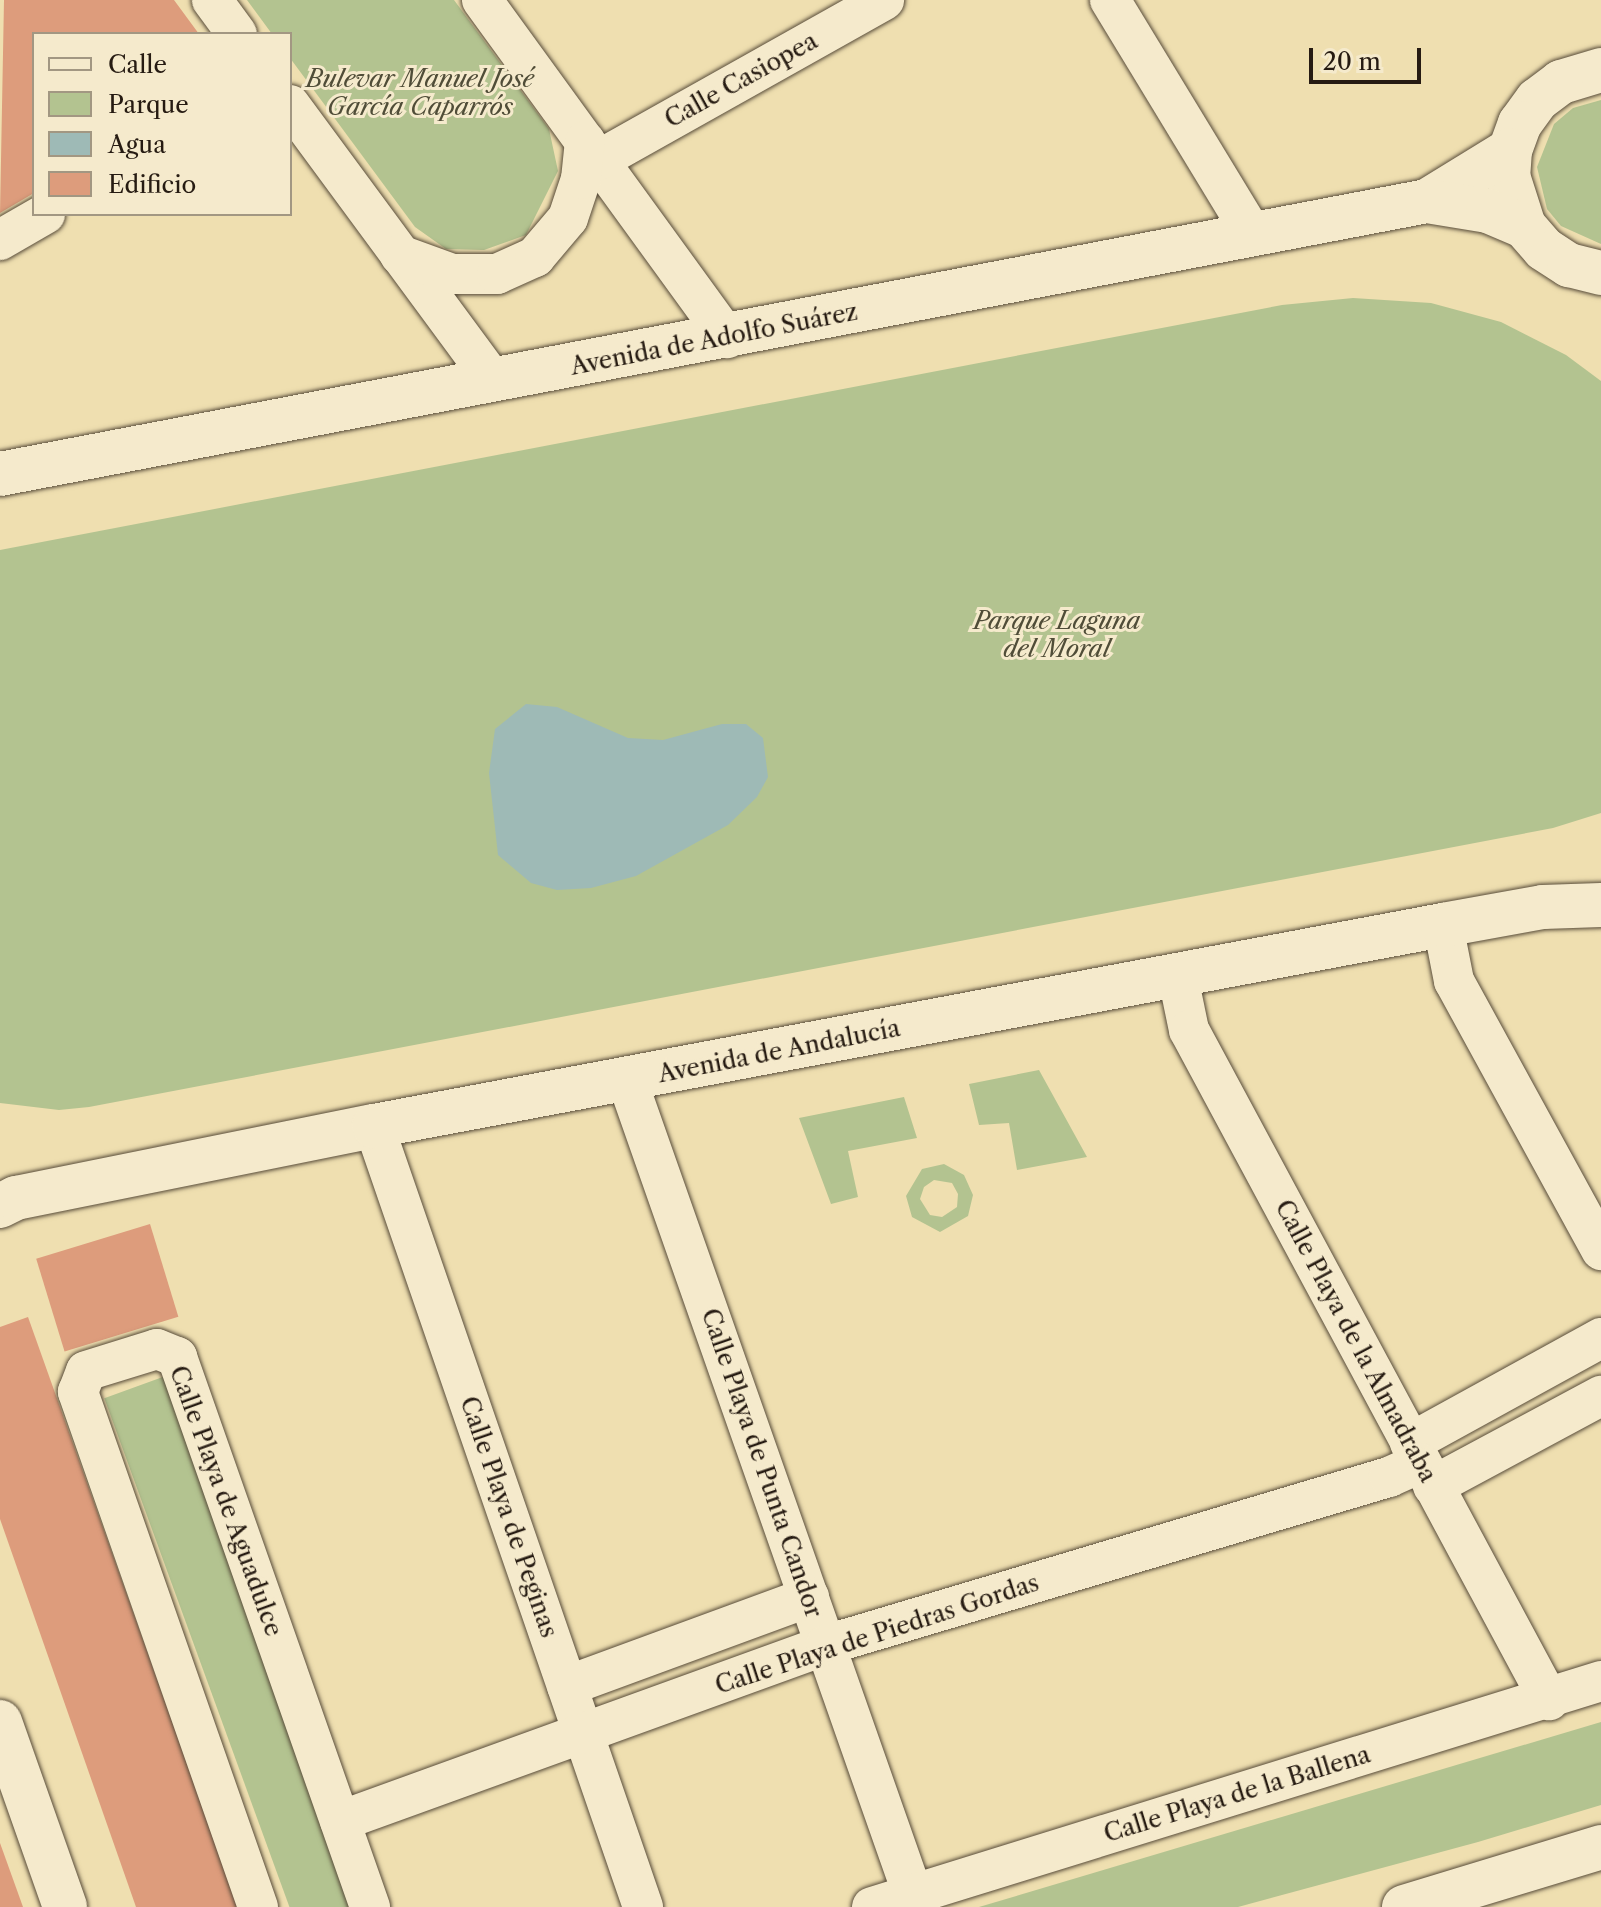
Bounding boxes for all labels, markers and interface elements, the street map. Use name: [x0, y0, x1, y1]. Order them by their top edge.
street label: Calle Casiopea: [660, 26, 822, 134]
legend: [32, 32, 292, 216]
scale bar: [1313, 32, 1425, 82]
text: 20 m: [1323, 47, 1381, 76]
text: Calle: [108, 50, 167, 79]
park label: Bulevar Manuel José García Caparrós: [306, 65, 534, 121]
text: Parque: [108, 90, 189, 119]
text: Agua: [108, 130, 166, 159]
text: Edificio: [108, 170, 196, 199]
street label: Avenida de Adolfo Suárez: [567, 297, 861, 381]
park label: Parque Laguna del Moral: [973, 607, 1141, 663]
street label: Avenida de Andalucía: [655, 1013, 903, 1089]
street label: Calle Playa de la Almadraba: [1269, 1194, 1443, 1488]
street label: Calle Playa de Punta Candor: [695, 1305, 829, 1621]
street label: Calle Playa de Aguadulce: [163, 1361, 289, 1641]
street label: Calle Playa de Peginas: [454, 1393, 564, 1641]
street label: Calle Playa de Piedras Gordas: [711, 1568, 1043, 1700]
street label: Calle Playa de la Ballena: [1100, 1740, 1374, 1848]

